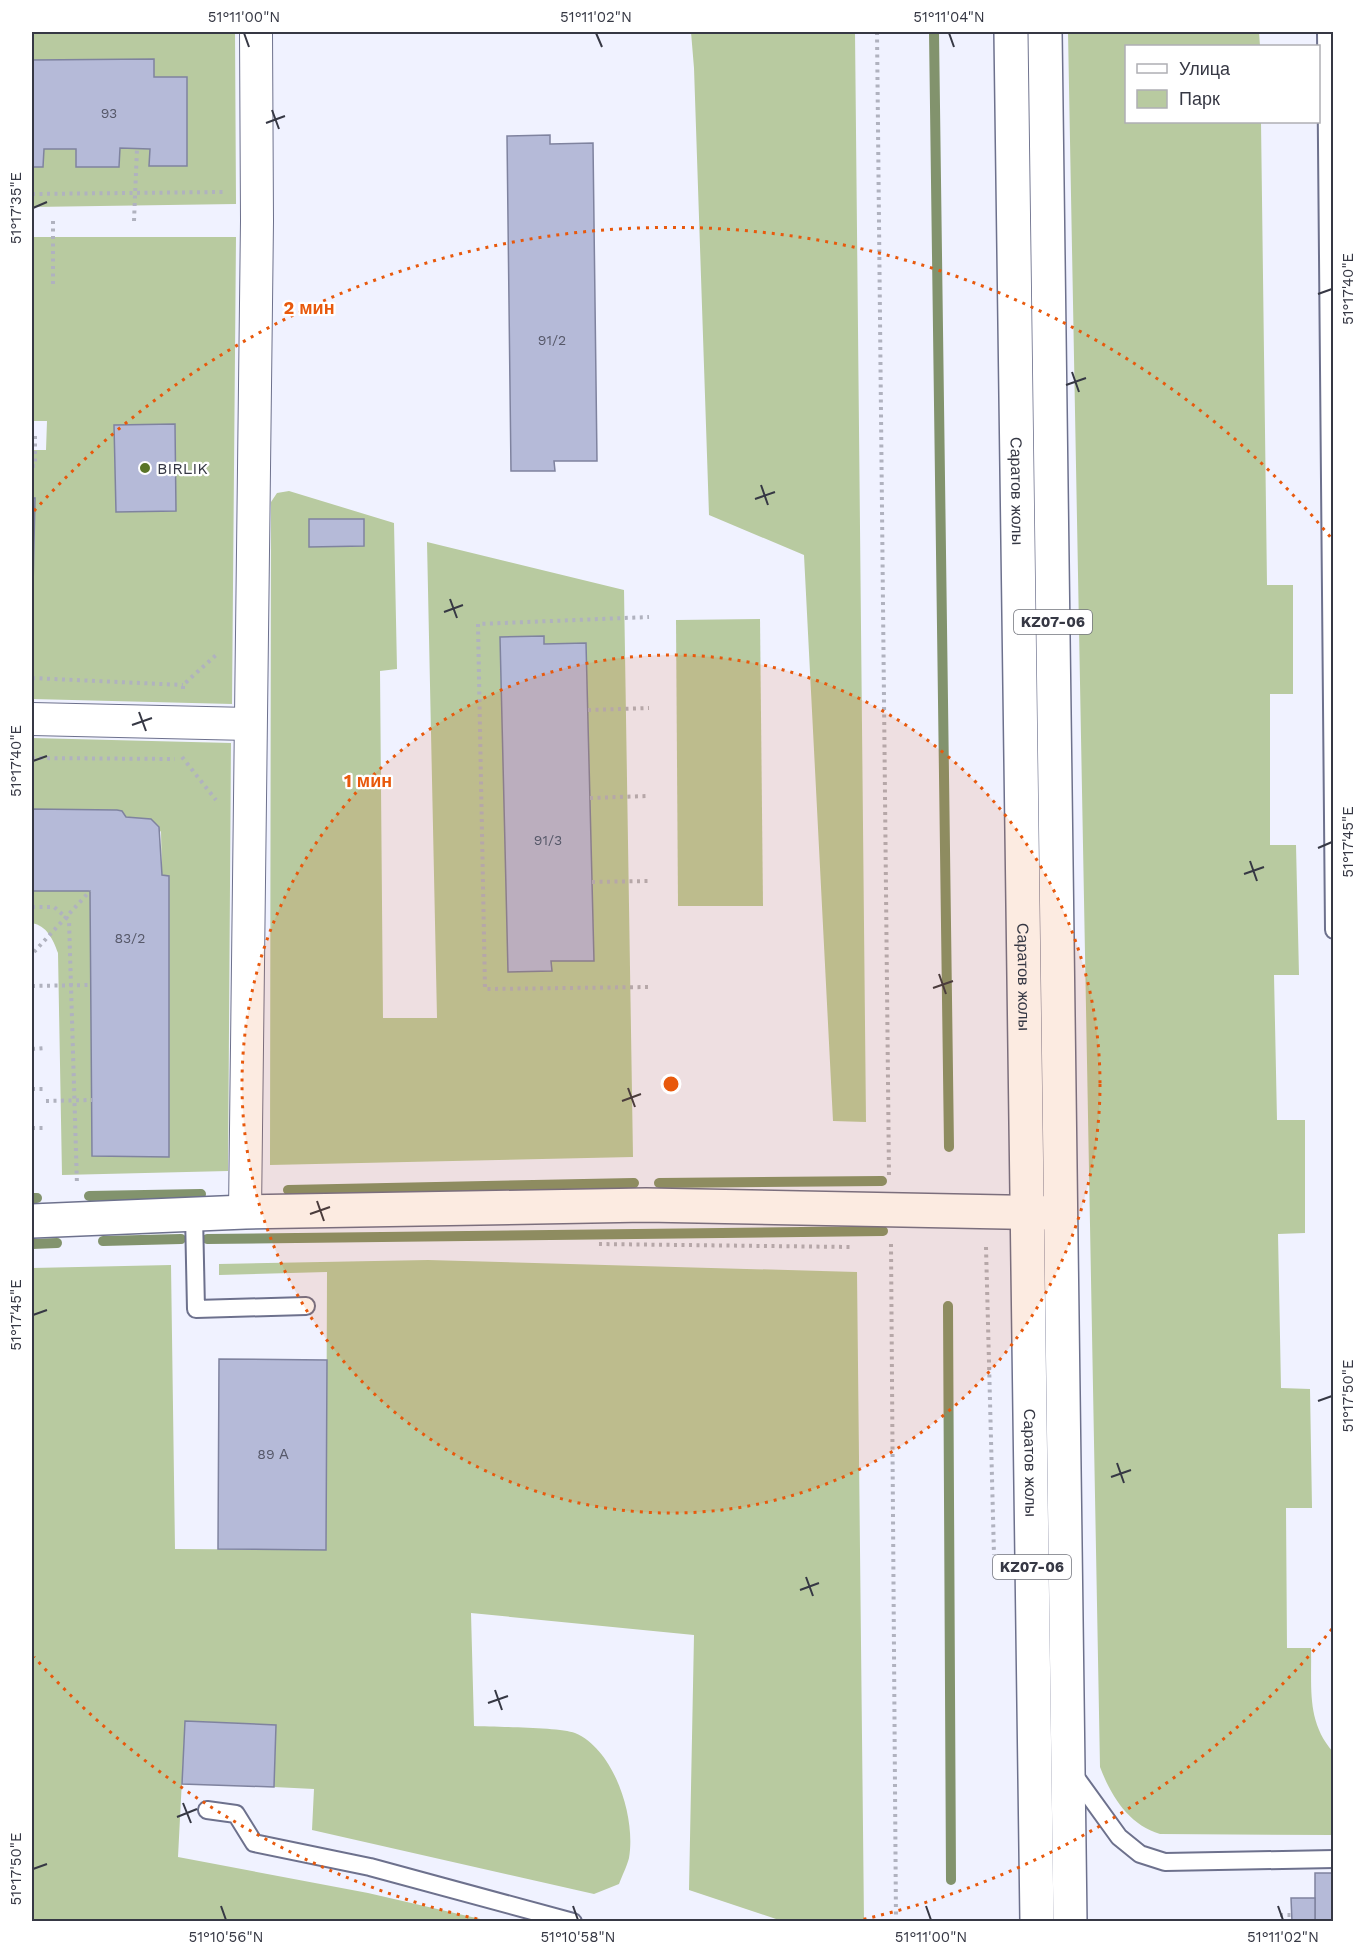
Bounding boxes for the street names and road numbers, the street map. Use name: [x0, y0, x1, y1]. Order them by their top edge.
street label: Саратов жолы: [1007, 437, 1027, 545]
road number: KZ07-06: [1014, 610, 1092, 634]
street label: Саратов жолы: [1013, 923, 1034, 1031]
street label: Саратов жолы: [1020, 1409, 1040, 1517]
road number: KZ07-06: [993, 1555, 1071, 1579]

